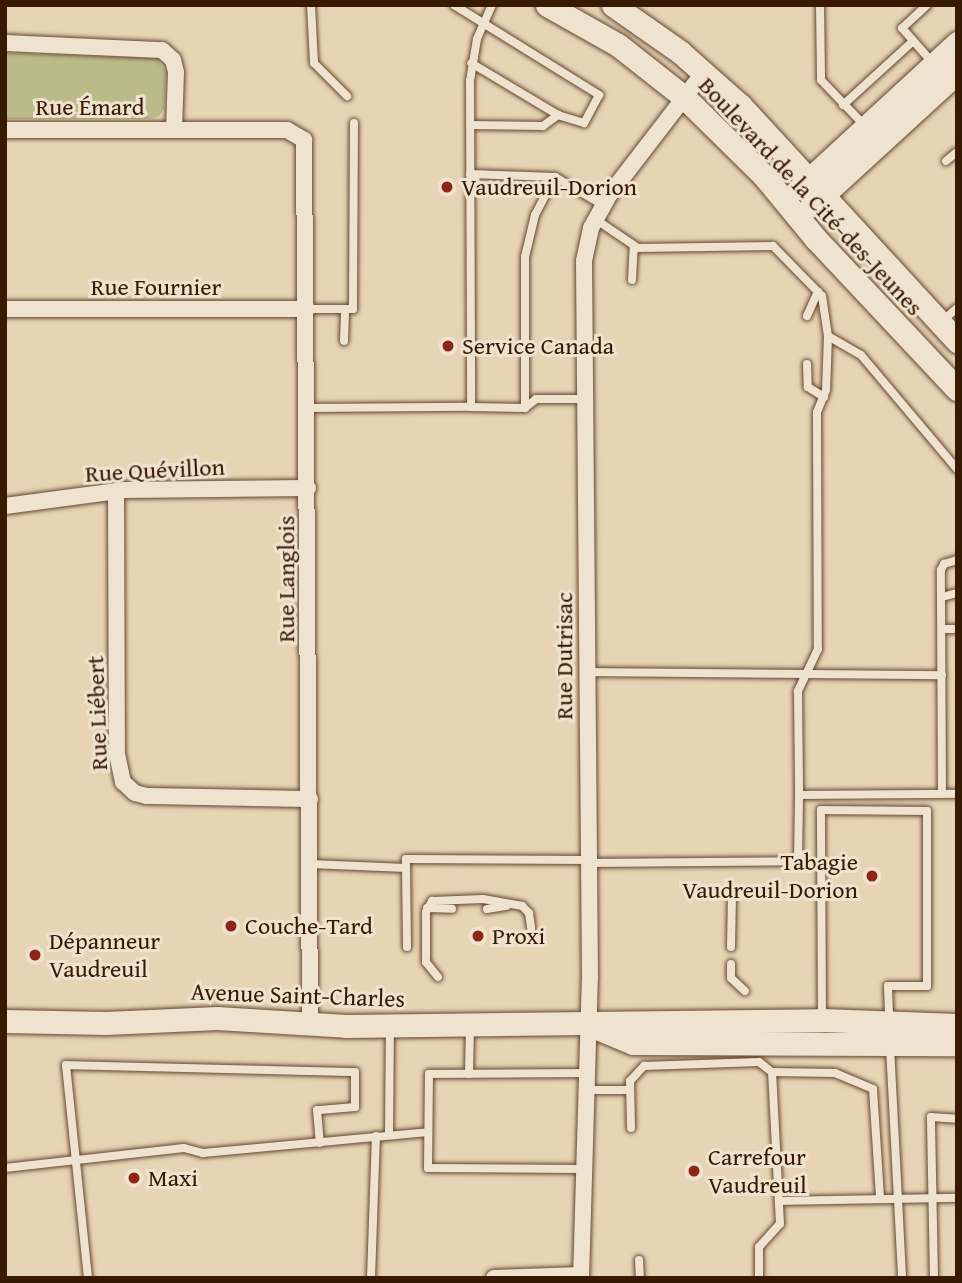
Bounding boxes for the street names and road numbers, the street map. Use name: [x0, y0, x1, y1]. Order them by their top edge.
street label: Boulevard de la Cité-des-Jeunes: [693, 71, 929, 321]
street label: Rue Émard: [36, 93, 144, 121]
street label: Rue Fournier: [91, 273, 221, 301]
street label: Rue Quévillon: [84, 452, 226, 488]
street label: Rue Langlois: [272, 515, 300, 643]
street label: Rue Dutrisac: [550, 592, 578, 720]
street label: Rue Liébert: [81, 655, 113, 771]
street label: Avenue Saint-Charles: [190, 977, 406, 1013]

